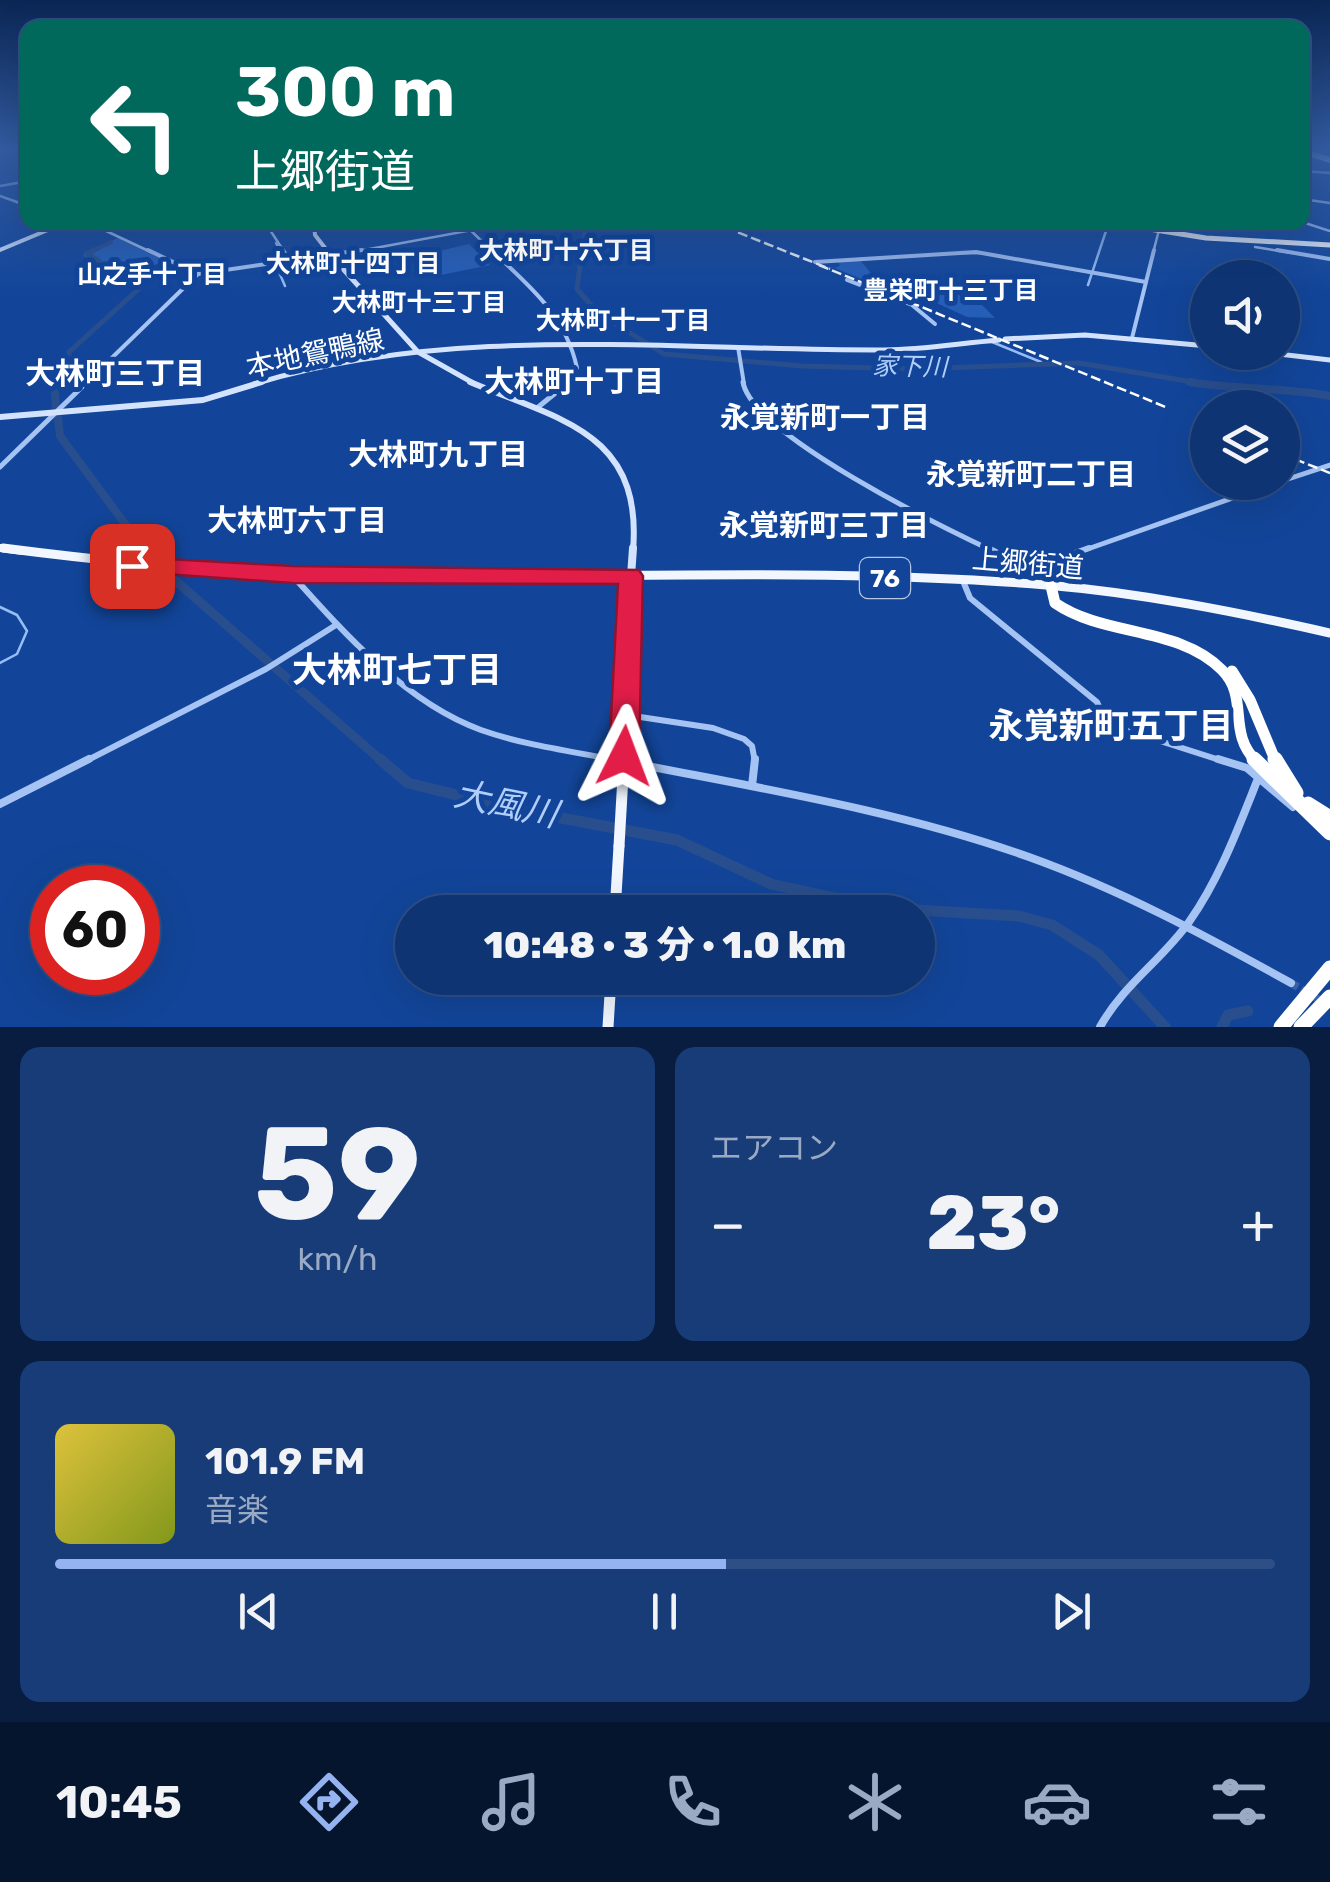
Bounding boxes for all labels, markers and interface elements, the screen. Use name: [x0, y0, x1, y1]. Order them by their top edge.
text: 300 m: [235, 51, 455, 134]
icon: left: [70, 60, 200, 190]
text: 上郷街道: [235, 145, 415, 198]
district label: 大林町十六丁目: [478, 236, 654, 265]
district label: 大林町十四丁目: [265, 249, 441, 278]
district label: 山之手十丁目: [77, 260, 227, 289]
map controls: [1190, 260, 1300, 500]
button: sound: [1190, 260, 1300, 370]
district label: 豊栄町十三丁目: [863, 276, 1039, 305]
district label: 大林町十三丁目: [331, 288, 507, 317]
district label: 大林町十一丁目: [535, 306, 711, 335]
street label: 本地鴛鴨線: [243, 323, 387, 384]
water label: 家下川: [872, 351, 951, 382]
district label: 大林町三丁目: [25, 356, 205, 392]
district label: 大林町十丁目: [484, 364, 664, 400]
button: layers: [1190, 390, 1300, 500]
district label: 永覚新町一丁目: [720, 400, 930, 436]
district label: 大林町九丁目: [348, 437, 528, 473]
district label: 永覚新町二丁目: [926, 457, 1136, 493]
district label: 大林町六丁目: [207, 503, 387, 539]
district label: 永覚新町三丁目: [719, 508, 929, 544]
pin: [90, 524, 175, 609]
icon: arrive: [105, 539, 160, 594]
street label: 上郷街道: [971, 542, 1085, 585]
road number: 76: [860, 558, 910, 598]
district label: 大林町七丁目: [292, 649, 502, 691]
position arrow: [572, 704, 676, 808]
district label: 永覚新町五丁目: [988, 705, 1234, 747]
water label: 大風川: [450, 773, 566, 836]
speed limit sign: 60: [30, 865, 160, 995]
text: 10:48 · 3 分 · 1.0 km: [484, 922, 846, 968]
text: 59: [254, 1097, 421, 1252]
text: エアコン: [710, 1129, 838, 1167]
text: 23°: [926, 1179, 1060, 1268]
text: −: [710, 1192, 746, 1257]
text: +: [1241, 1192, 1275, 1257]
text: km/h: [298, 1240, 377, 1278]
text: 101.9 FM: [205, 1438, 365, 1484]
text: 音楽: [205, 1491, 269, 1529]
icon: previous: [231, 1584, 286, 1639]
icon: pause: [637, 1584, 692, 1639]
icon: next: [1044, 1584, 1099, 1639]
icon: directions: [294, 1767, 364, 1837]
icon: music: [476, 1767, 546, 1837]
icon: phone: [658, 1767, 728, 1837]
icon: climate: [840, 1767, 910, 1837]
icon: car: [1022, 1767, 1092, 1837]
icon: filters: [1204, 1767, 1274, 1837]
text: 10:45: [56, 1776, 182, 1829]

